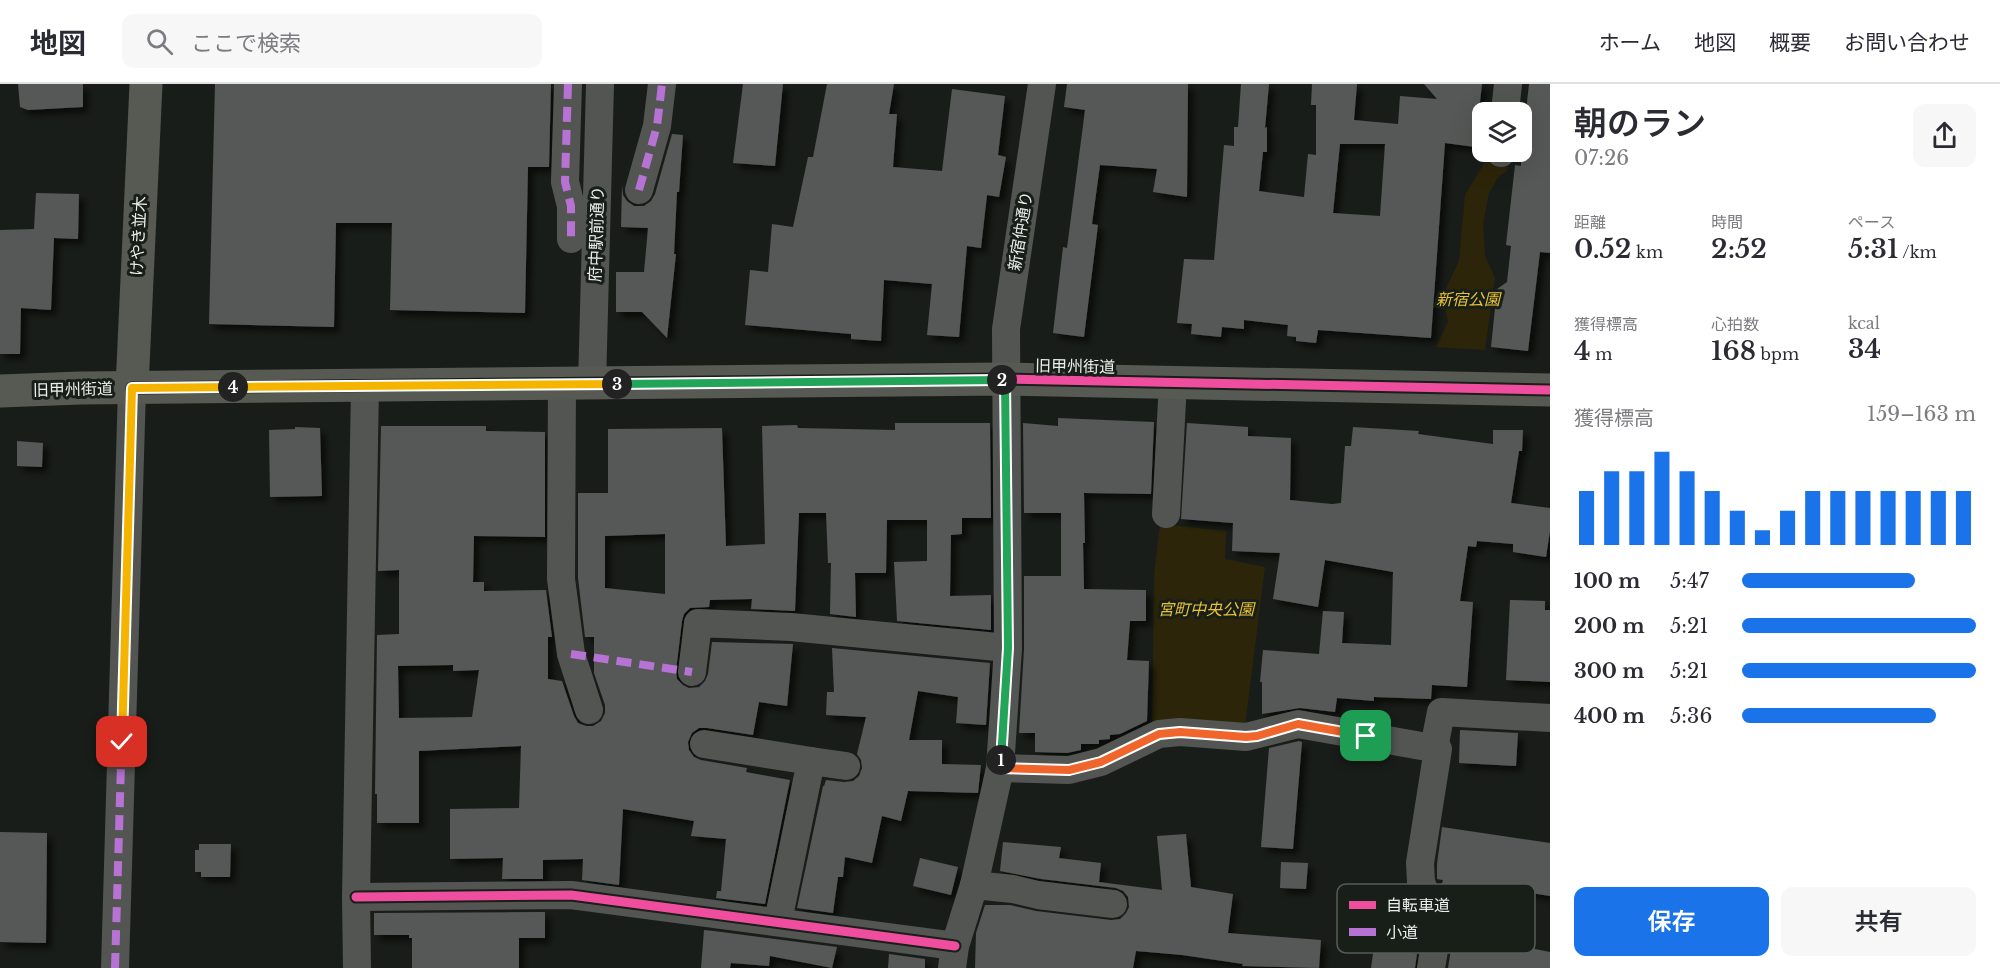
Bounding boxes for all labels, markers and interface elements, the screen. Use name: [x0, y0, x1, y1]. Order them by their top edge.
search box: [122, 14, 542, 68]
icon: search: [143, 25, 176, 58]
text: 地図: [30, 26, 86, 61]
text: ここで検索: [191, 30, 301, 57]
text: ホーム: [1599, 30, 1661, 56]
text: 地図: [1694, 30, 1736, 56]
text: 概要: [1769, 30, 1811, 56]
text: お問い合わせ: [1844, 30, 1970, 56]
map controls: [1472, 102, 1532, 162]
button: layers: [1472, 102, 1532, 162]
text: 朝のラン: [1574, 103, 1706, 144]
button: share: [1913, 104, 1976, 167]
text: 07:26: [1574, 146, 1629, 170]
street label: 府中駅前通り: [584, 186, 608, 282]
street label: 新宿仲通り: [1004, 190, 1036, 272]
street label: けやき並木: [126, 196, 150, 276]
text: 距離: [1574, 212, 1606, 232]
text: 時間: [1711, 212, 1743, 232]
text: ペース: [1848, 212, 1895, 232]
text: 0.52: [1574, 233, 1631, 265]
text: 2:52: [1711, 233, 1767, 265]
text: 5:31: [1848, 233, 1898, 265]
text: km: [1631, 242, 1663, 262]
text: /km: [1898, 242, 1937, 262]
park label: 新宿公園: [1436, 289, 1502, 309]
text: kcal: [1848, 313, 1880, 333]
text: 獲得標高: [1574, 314, 1638, 334]
text: 心拍数: [1711, 314, 1759, 334]
text: 34: [1848, 333, 1881, 365]
text: 4: [1574, 335, 1591, 367]
text: 168: [1711, 335, 1756, 367]
text: m: [1591, 344, 1612, 364]
text: bpm: [1756, 344, 1799, 364]
street label: 旧甲州街道: [1035, 355, 1115, 377]
pin: 2: [987, 365, 1017, 395]
pin: 3: [602, 369, 632, 399]
text: 2: [997, 370, 1007, 390]
pin: 4: [218, 372, 248, 402]
text: 3: [612, 374, 622, 394]
text: 4: [228, 377, 238, 397]
street label: 旧甲州街道: [33, 378, 113, 400]
text: 159–163 m: [1867, 402, 1976, 426]
text: 獲得標高: [1574, 406, 1654, 430]
text: 100 m: [1574, 569, 1640, 593]
text: 5:47: [1670, 569, 1709, 593]
park label: 宮町中央公園: [1158, 599, 1256, 619]
text: 200 m: [1574, 614, 1645, 638]
text: 5:21: [1670, 614, 1708, 638]
text: 300 m: [1574, 659, 1644, 683]
text: 5:21: [1670, 659, 1708, 683]
text: 400 m: [1574, 704, 1645, 728]
text: 5:36: [1670, 704, 1712, 728]
pin: [1340, 710, 1391, 761]
pin: [96, 716, 147, 767]
icon: arrive: [1349, 719, 1382, 752]
icon: check: [105, 725, 138, 758]
pin: 1: [986, 745, 1016, 775]
text: 1: [998, 750, 1004, 770]
legend: [1337, 884, 1535, 953]
button: 保存: [1574, 887, 1769, 956]
button: 共有: [1781, 887, 1976, 956]
text: 自転車道: [1386, 895, 1450, 915]
text: 小道: [1386, 922, 1418, 942]

